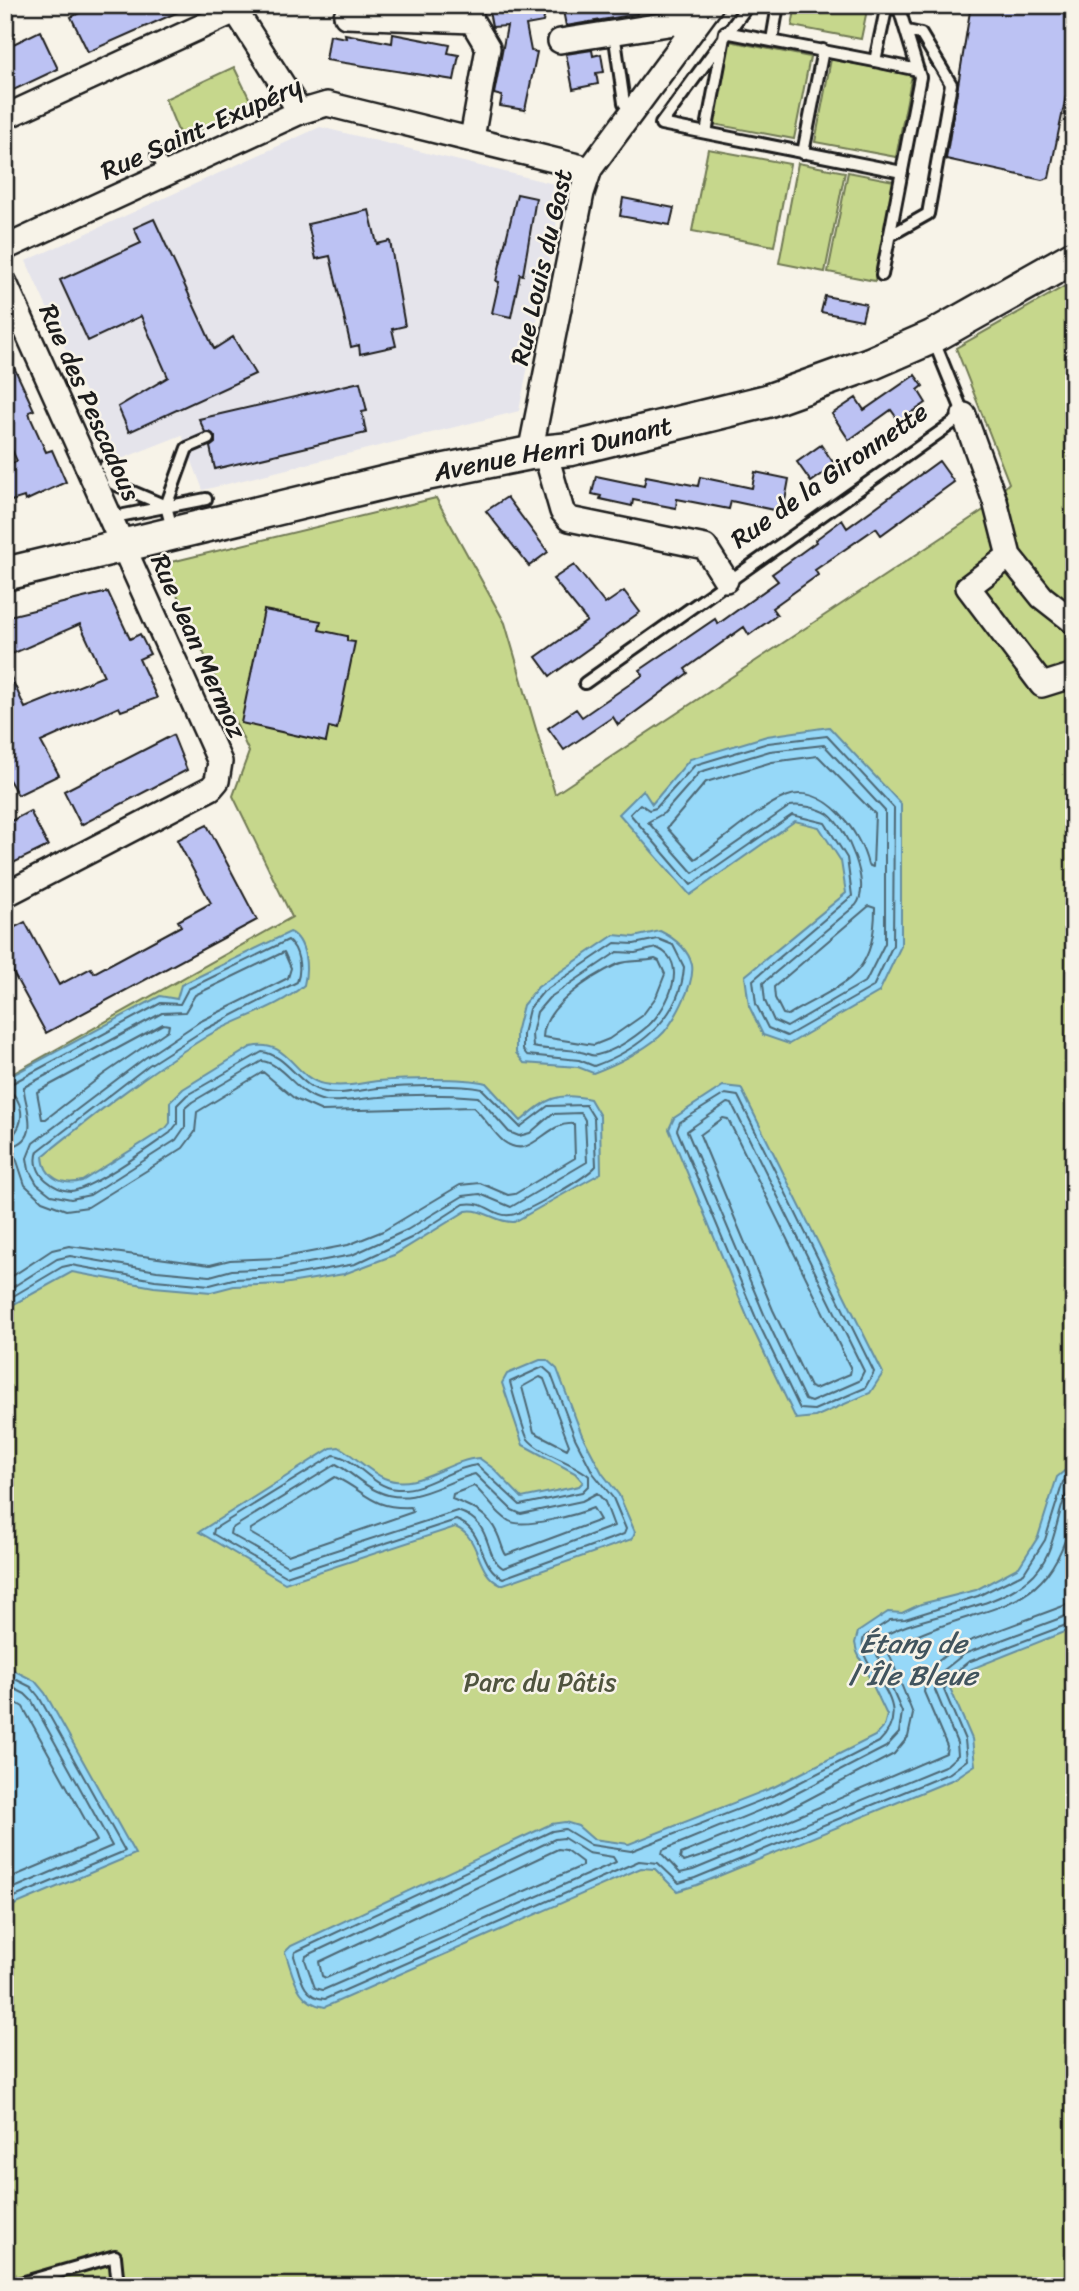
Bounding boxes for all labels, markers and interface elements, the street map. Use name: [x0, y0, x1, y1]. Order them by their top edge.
street label: Rue Saint-Exupéry: [93, 63, 310, 193]
street label: Rue Louis du Gast: [496, 164, 586, 370]
street label: Rue des Pescadous: [26, 296, 154, 508]
street label: Rue de la Gironnette: [720, 389, 938, 561]
street label: Avenue Henri Dunant: [428, 402, 677, 495]
street label: Rue Jean Mermoz: [138, 546, 261, 747]
water label: Étang de l'Île Bleue: [849, 1619, 980, 1700]
park label: Parc du Pâtis: [464, 1659, 617, 1705]

